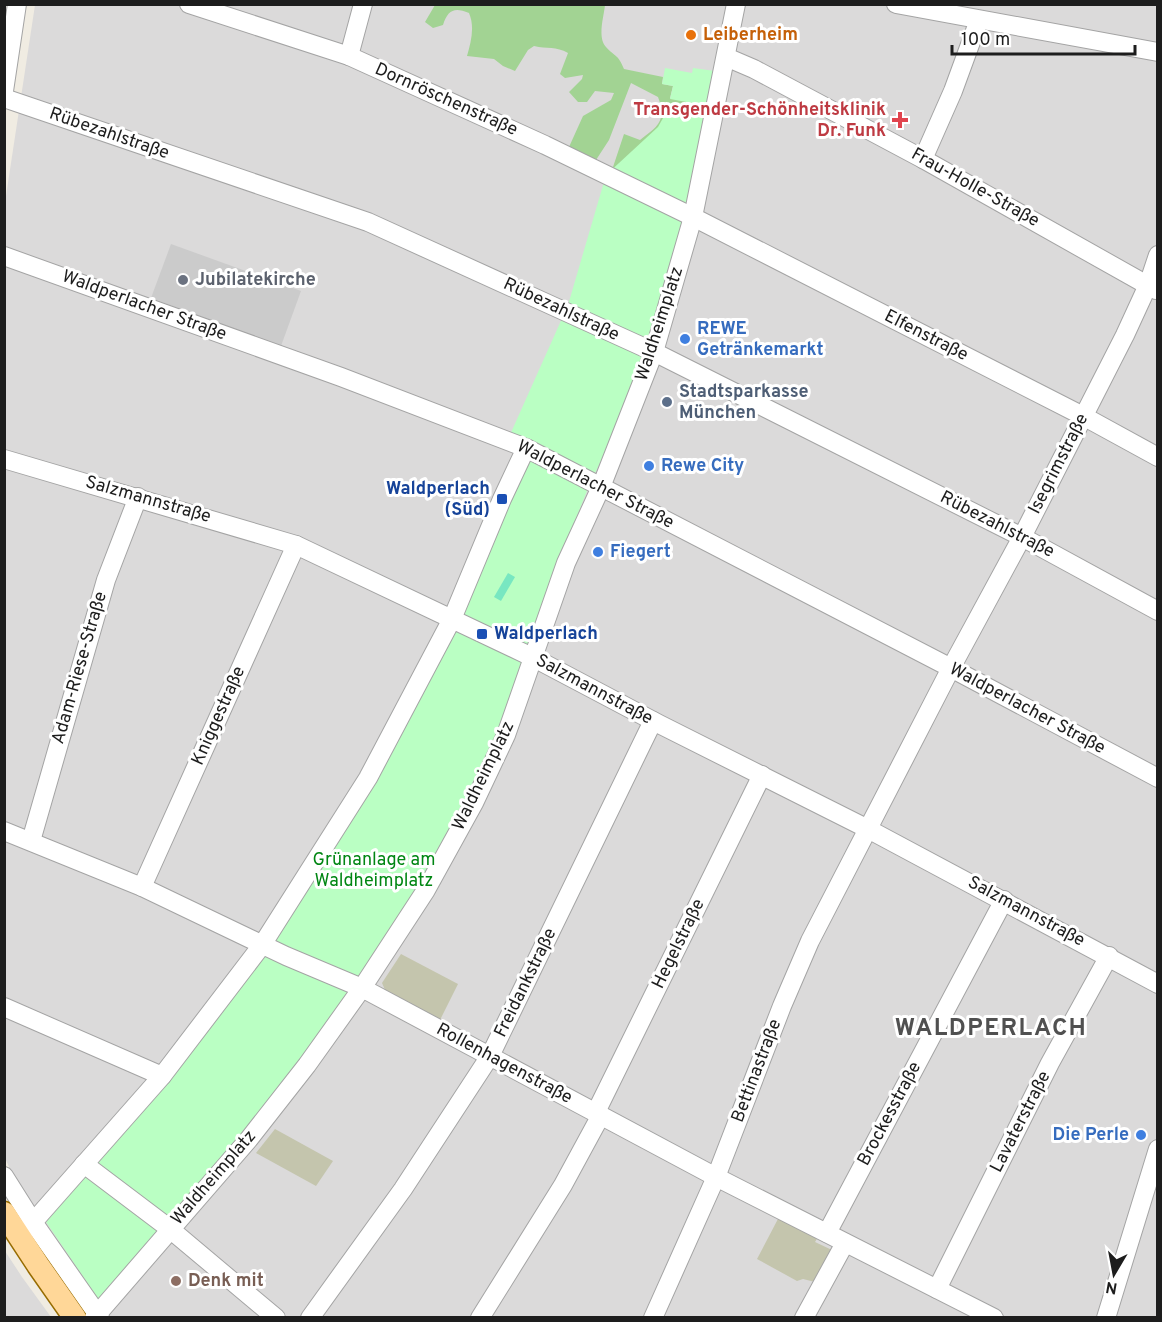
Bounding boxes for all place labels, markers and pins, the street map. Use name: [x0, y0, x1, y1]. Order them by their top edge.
place label: Leiberheim: [703, 24, 798, 47]
marker: Leiberheim: [684, 28, 698, 42]
place label: Transgender-Schönheitsklinik Dr. Funk: [633, 99, 886, 143]
marker: Transgender-Schönheitsklinik Dr. Funk: [891, 111, 909, 129]
place label: Jubilatekirche: [195, 269, 316, 292]
marker: Jubilatekirche: [176, 273, 190, 287]
place label: REWE Getränkemarkt: [697, 318, 824, 362]
marker: REWE Getränkemarkt: [678, 332, 692, 346]
place label: Stadtsparkasse München: [679, 381, 809, 425]
marker: Stadtsparkasse München: [660, 395, 674, 409]
place label: Rewe City: [661, 455, 744, 478]
marker: Rewe City: [642, 459, 656, 473]
place label: Waldperlach (Süd): [386, 478, 490, 522]
marker: Waldperlach (Süd): [495, 492, 509, 506]
place label: Fiegert: [610, 541, 671, 564]
marker: Fiegert: [591, 545, 605, 559]
place label: Waldperlach: [494, 623, 598, 646]
marker: Waldperlach: [475, 627, 489, 641]
place label: Die Perle: [1053, 1124, 1129, 1147]
marker: Die Perle: [1134, 1128, 1148, 1142]
place label: Denk mit: [188, 1270, 264, 1293]
marker: Denk mit: [169, 1274, 183, 1288]

